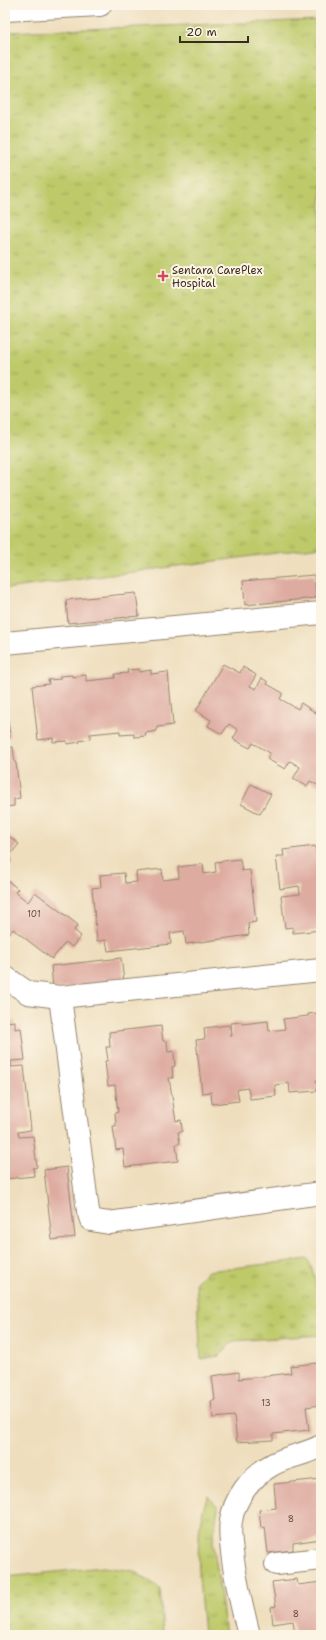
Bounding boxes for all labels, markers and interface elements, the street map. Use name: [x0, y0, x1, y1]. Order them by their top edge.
scale bar: [180, 18, 248, 44]
text: 20 m: [186, 24, 217, 40]
place label: Sentara CarePlex Hospital: [172, 263, 263, 291]
marker: Sentara CarePlex Hospital: [157, 270, 169, 282]
house number: 101: [27, 908, 41, 920]
house number: 13: [261, 1397, 271, 1409]
house number: 8: [288, 1513, 294, 1525]
house number: 8: [293, 1608, 299, 1620]

